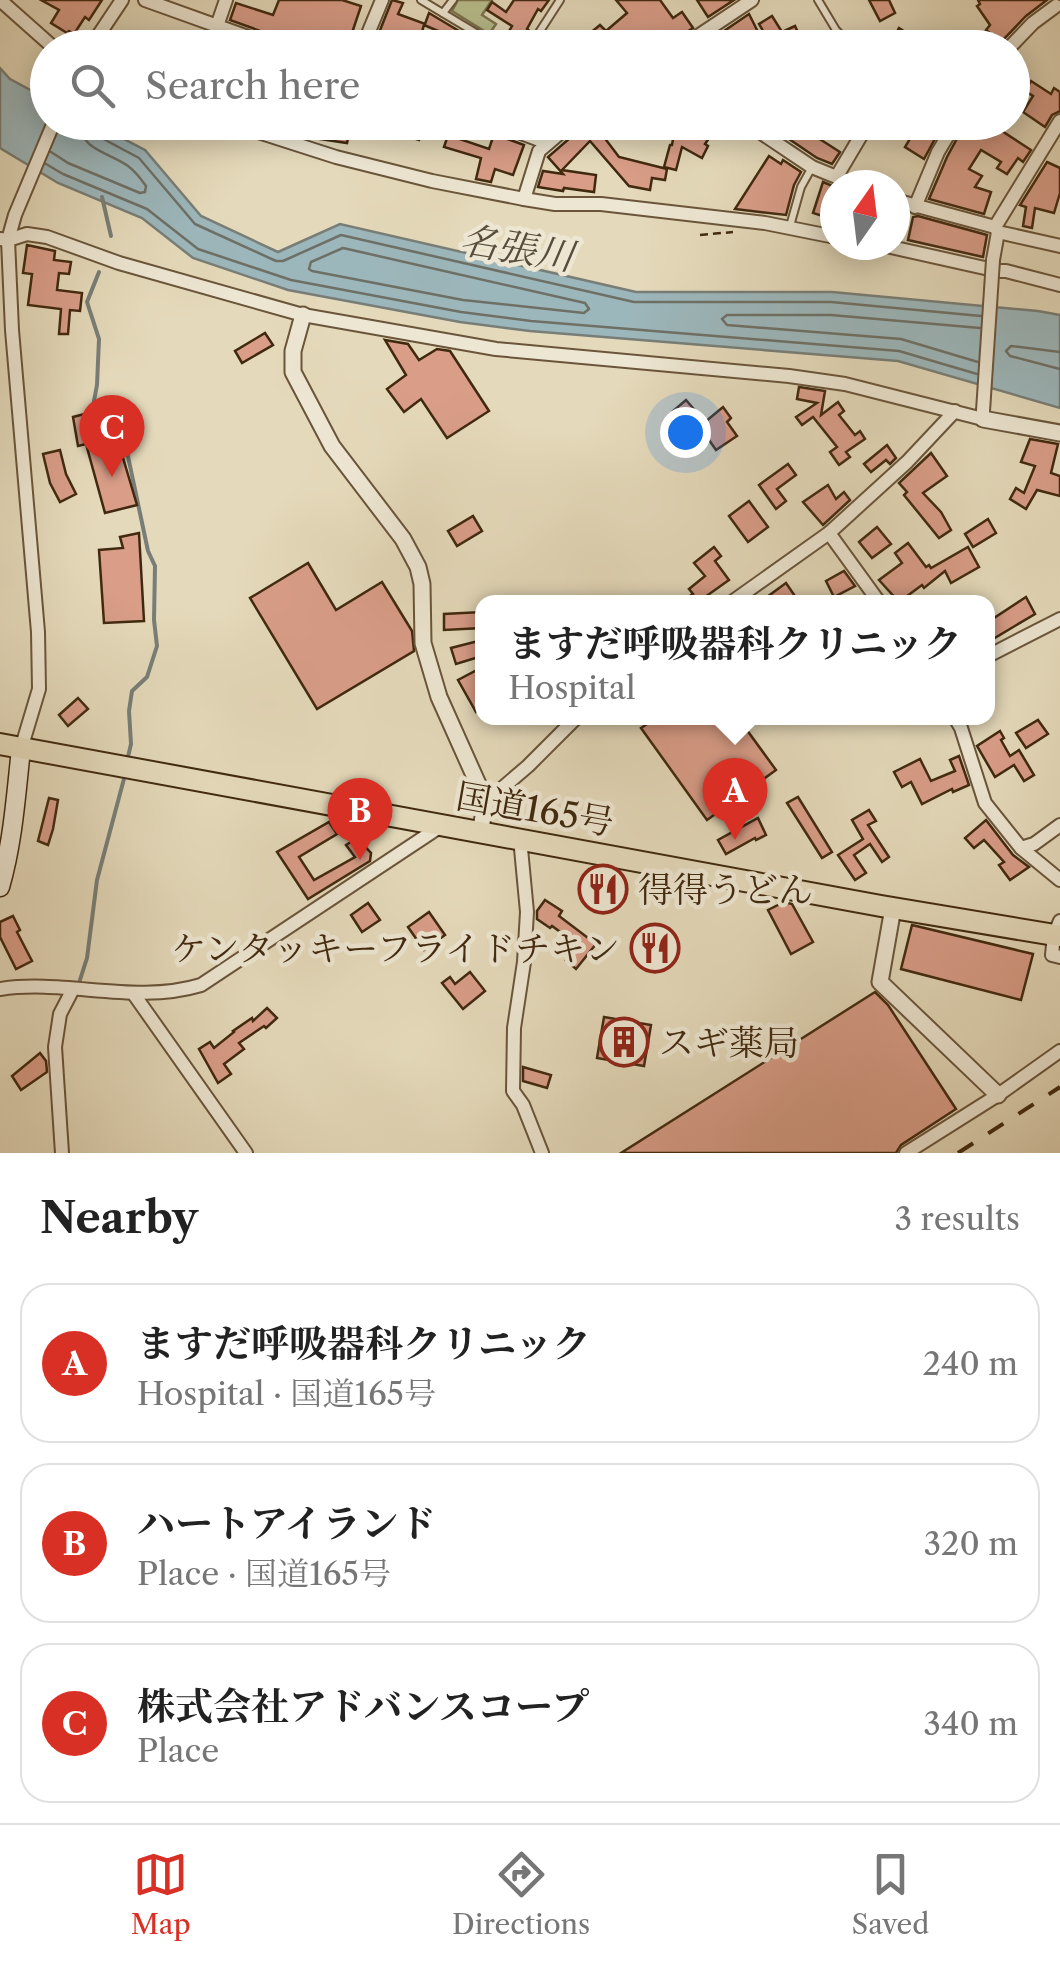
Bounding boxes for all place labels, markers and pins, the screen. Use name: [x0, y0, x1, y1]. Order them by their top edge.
pin: C: [80, 394, 144, 477]
pin: A: [702, 758, 768, 840]
pin: B: [328, 778, 392, 860]
restaurant icon: 得得うどん: [577, 863, 629, 915]
place label: 得得うどん: [638, 868, 813, 911]
restaurant icon: ケンタッキーフライドチキン: [629, 922, 681, 974]
place label: ケンタッキーフライドチキン: [171, 927, 620, 970]
building icon: スギ薬局: [598, 1016, 650, 1068]
place label: スギ薬局: [659, 1021, 799, 1064]

